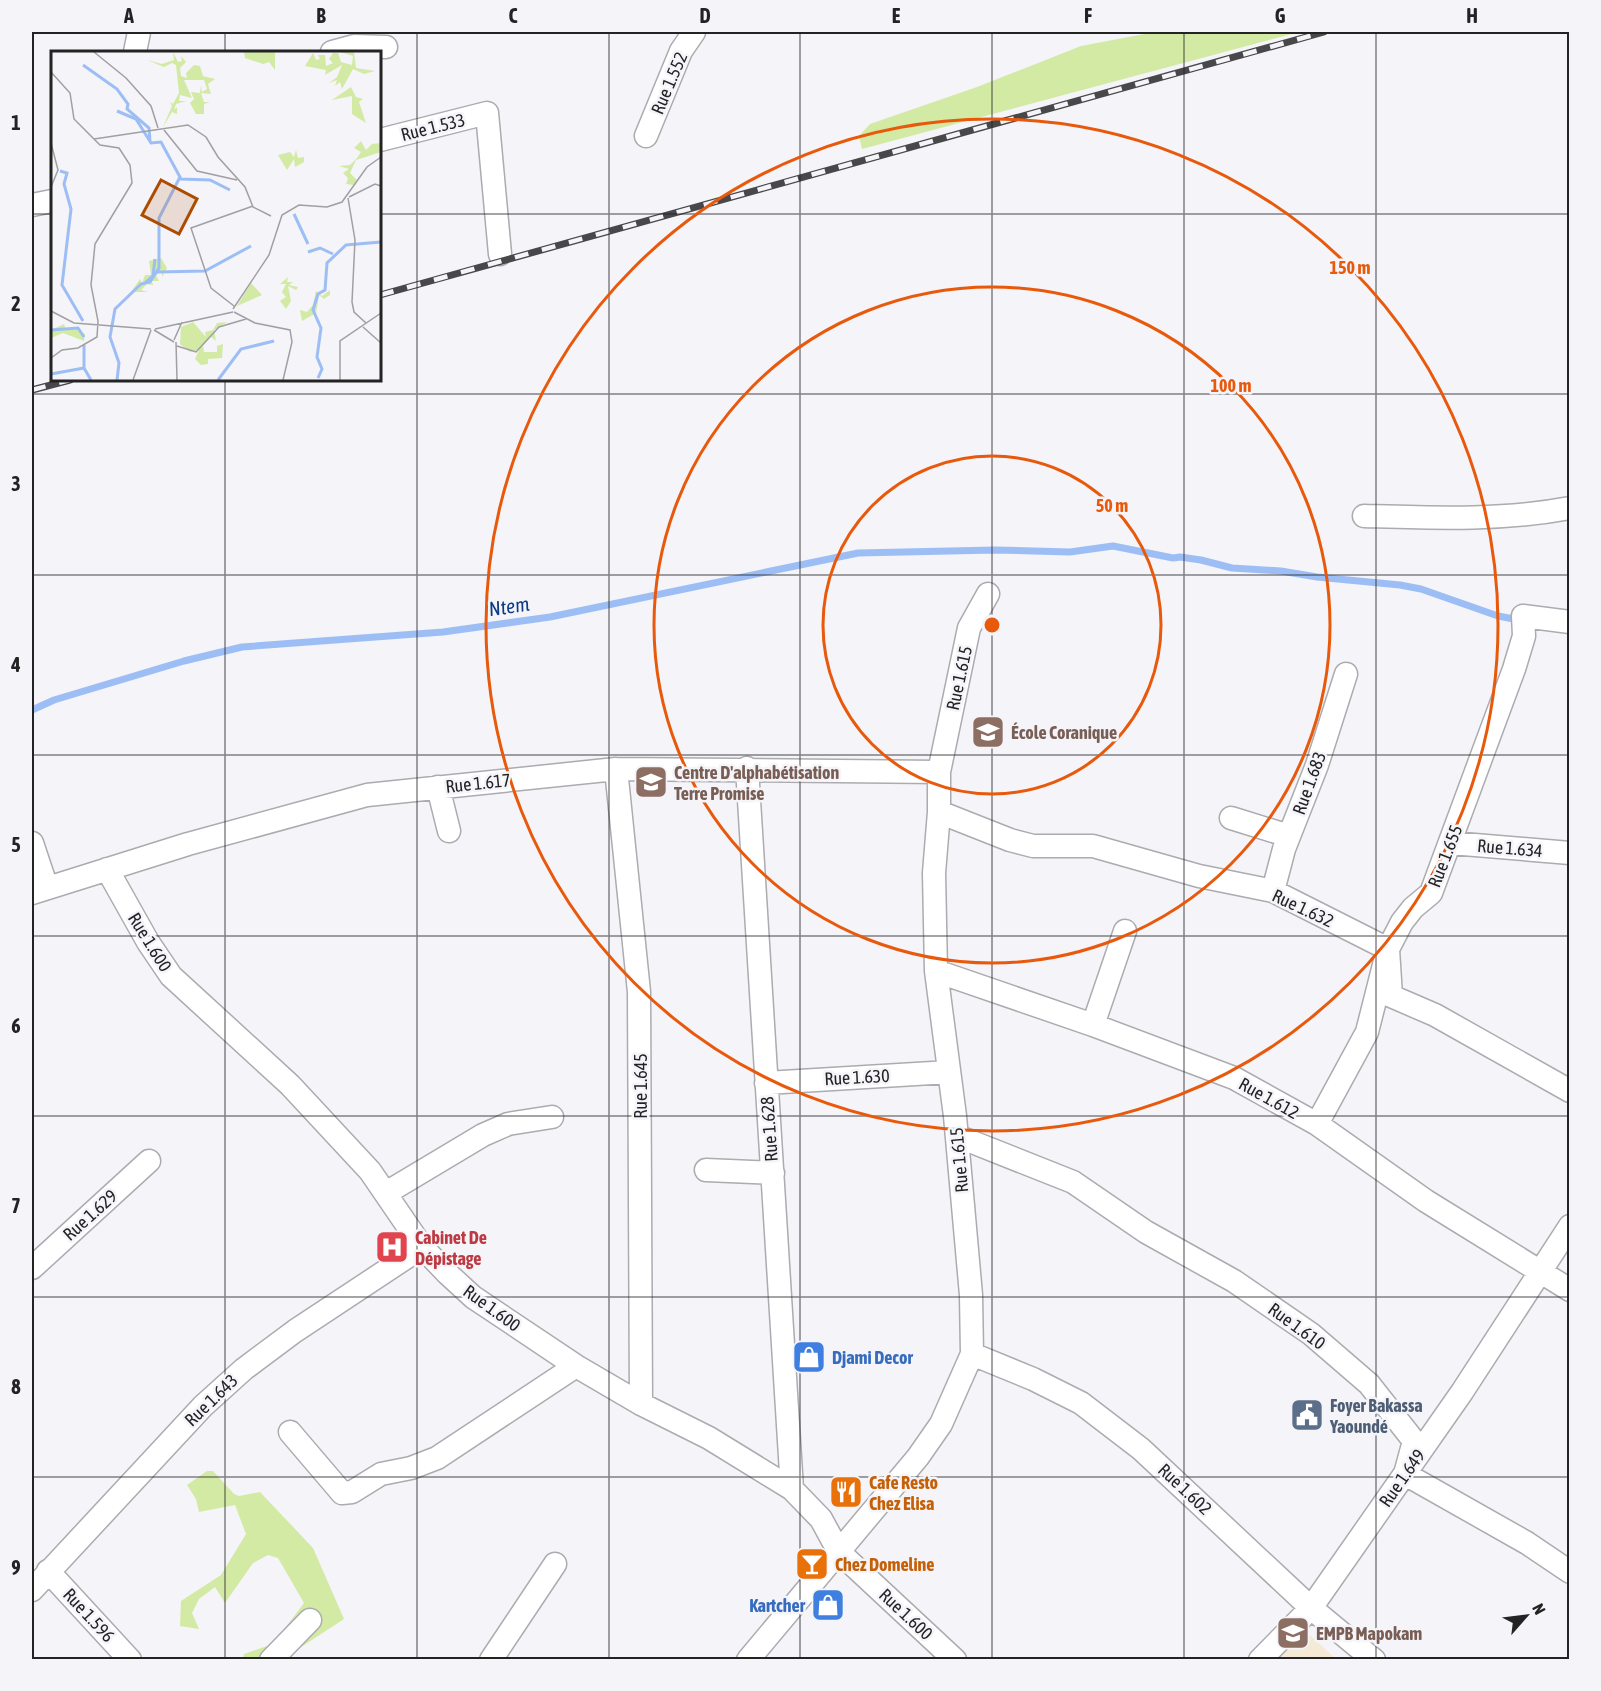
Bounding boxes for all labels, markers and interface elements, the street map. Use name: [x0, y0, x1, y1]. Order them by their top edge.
text: A: [123, 4, 134, 27]
text: B: [316, 4, 326, 27]
text: C: [509, 4, 518, 27]
text: D: [699, 4, 711, 27]
text: E: [892, 4, 901, 27]
text: F: [1084, 4, 1092, 27]
text: G: [1275, 4, 1286, 27]
text: H: [1466, 4, 1478, 27]
street label: Rue 1.552: [647, 49, 691, 117]
inset map: [51, 51, 381, 381]
street label: Rue 1.533: [399, 109, 467, 145]
text: 1: [11, 111, 21, 134]
text: 150 m: [1330, 257, 1370, 278]
text: 2: [11, 292, 21, 315]
text: 100 m: [1211, 375, 1251, 396]
text: 3: [11, 472, 21, 495]
text: 50 m: [1096, 495, 1128, 516]
water label: Ntem: [487, 592, 531, 620]
centre of rings: [982, 615, 1002, 635]
street label: Rue 1.615: [942, 644, 976, 712]
text: 4: [10, 653, 21, 676]
school or university icon: École Coranique: [970, 714, 1006, 750]
place label: École Coranique: [1011, 722, 1117, 743]
street label: Rue 1.683: [1288, 749, 1330, 817]
place label: Centre D'alphabétisation Terre Promise: [674, 762, 839, 804]
school or university icon: Centre D'alphabétisation Terre Promise: [633, 764, 669, 800]
street label: Rue 1.617: [444, 769, 512, 797]
street label: Rue 1.655: [1423, 822, 1467, 890]
text: 5: [11, 833, 21, 856]
street label: Rue 1.634: [1477, 835, 1543, 861]
street label: Rue 1.632: [1269, 885, 1337, 931]
street label: Rue 1.600: [124, 909, 176, 975]
text: 6: [11, 1014, 21, 1037]
street label: Rue 1.645: [630, 1053, 651, 1119]
street label: Rue 1.630: [824, 1065, 890, 1089]
street label: Rue 1.612: [1235, 1073, 1303, 1123]
street label: Rue 1.628: [756, 1096, 782, 1162]
street label: Rue 1.615: [946, 1127, 972, 1193]
street label: Rue 1.629: [59, 1185, 121, 1245]
text: 7: [11, 1194, 21, 1217]
place label: Cabinet De Dépistage: [415, 1227, 487, 1269]
hospital icon: Cabinet De Dépistage: [374, 1229, 410, 1265]
street label: Rue 1.600: [459, 1280, 525, 1336]
street label: Rue 1.610: [1264, 1298, 1330, 1354]
shop icon: Djami Decor: [791, 1339, 827, 1375]
place label: Djami Decor: [832, 1347, 913, 1368]
street label: Rue 1.643: [180, 1370, 242, 1430]
text: 8: [11, 1375, 21, 1398]
place label: Foyer Bakassa Yaoundé: [1329, 1395, 1423, 1437]
public building icon: Foyer Bakassa Yaoundé: [1289, 1397, 1325, 1433]
street label: Rue 1.649: [1375, 1445, 1429, 1511]
street label: Rue 1.602: [1154, 1459, 1216, 1519]
place label: Cafe Resto Chez Elisa: [869, 1472, 938, 1514]
restaurant icon: Cafe Resto Chez Elisa: [828, 1474, 864, 1510]
bar icon: Chez Domeline: [794, 1546, 830, 1582]
place label: Chez Domeline: [835, 1554, 934, 1575]
text: 9: [11, 1556, 21, 1579]
street label: Rue 1.596: [59, 1584, 119, 1646]
street label: Rue 1.600: [875, 1584, 937, 1644]
north arrow: [1496, 1586, 1556, 1646]
shop icon: Kartcher: [810, 1587, 846, 1623]
place label: Kartcher: [749, 1595, 806, 1616]
text: N: [1529, 1601, 1549, 1617]
school or university icon: EMPB Mapokam: [1275, 1615, 1311, 1651]
place label: EMPB Mapokam: [1316, 1623, 1422, 1644]

